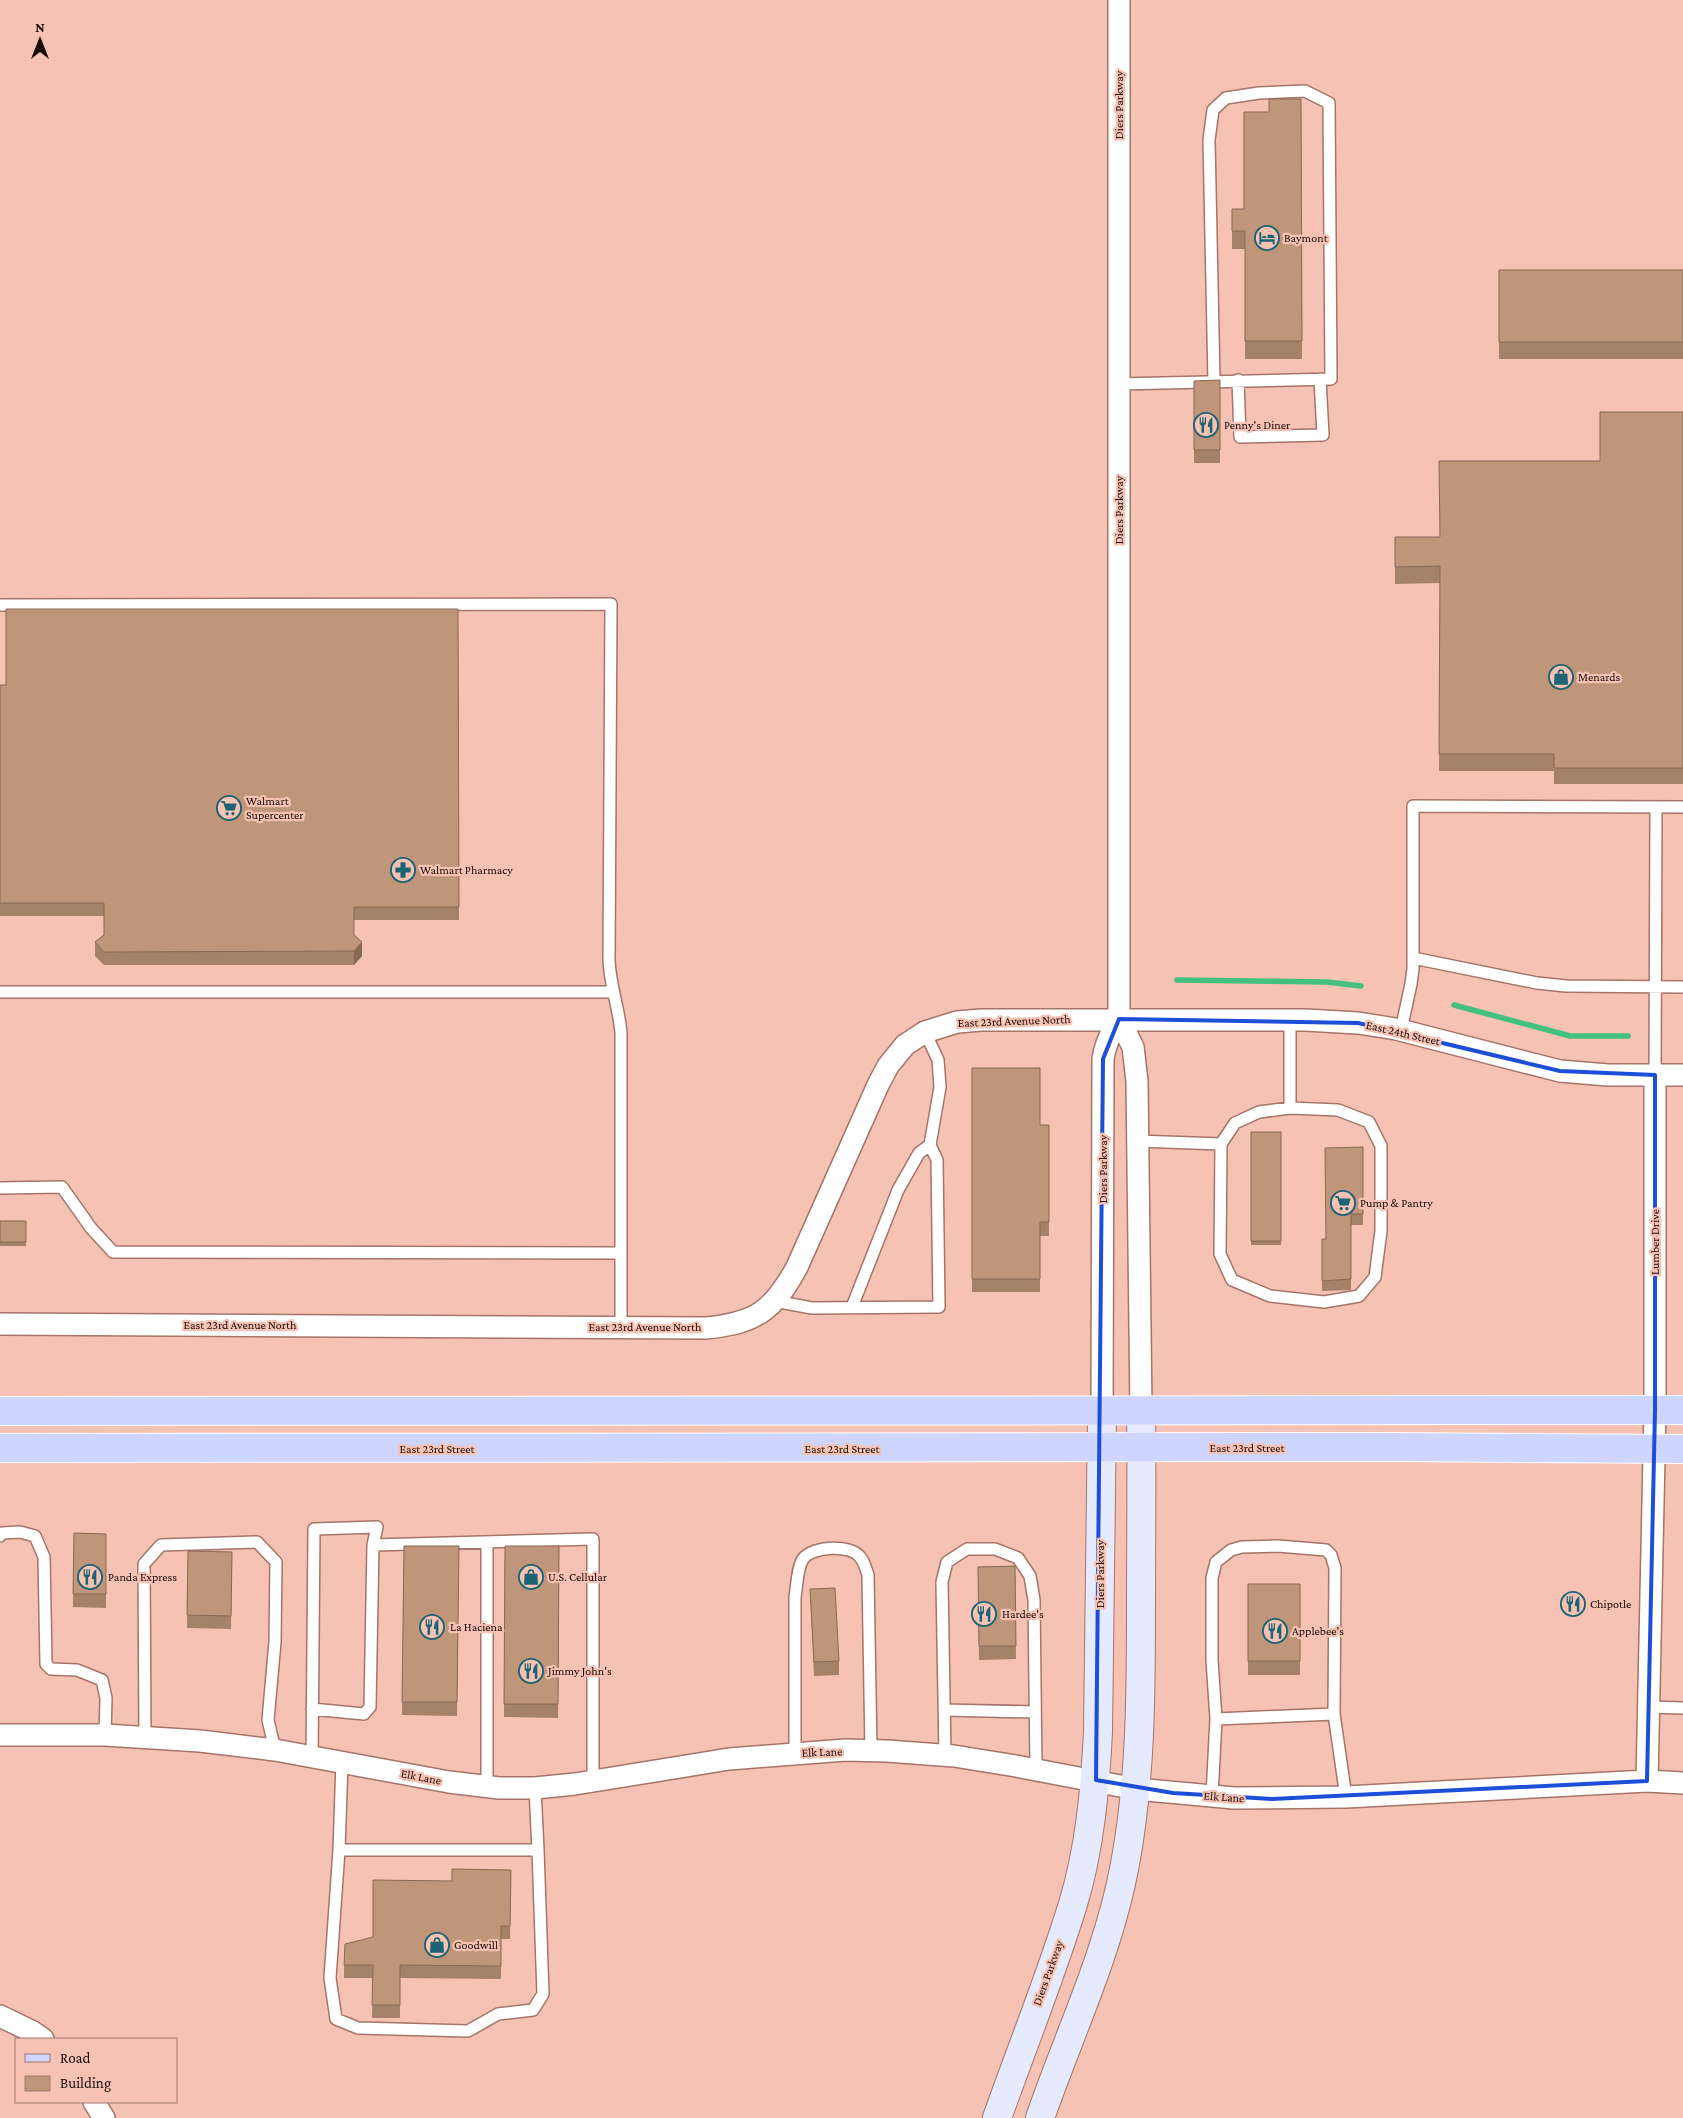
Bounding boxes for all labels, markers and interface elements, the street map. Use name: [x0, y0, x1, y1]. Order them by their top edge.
north arrow: [15, 15, 65, 65]
text: N: [35, 19, 45, 35]
street label: Diers Parkway: [1112, 70, 1126, 139]
hotel icon: Baymont: [1254, 225, 1280, 251]
place label: Baymont: [1284, 231, 1329, 245]
restaurant icon: Penny's Diner: [1193, 412, 1219, 438]
place label: Penny's Diner: [1224, 418, 1291, 432]
street label: Diers Parkway: [1112, 475, 1126, 544]
shop icon: Menards: [1548, 664, 1574, 690]
place label: Menards: [1578, 670, 1621, 684]
place label: Walmart Supercenter: [246, 794, 304, 822]
supermarket icon: Walmart Supercenter: [216, 795, 242, 821]
pharmacy icon: Walmart Pharmacy: [390, 857, 416, 883]
place label: Walmart Pharmacy: [420, 863, 513, 877]
street label: East 23rd Avenue North: [957, 1012, 1071, 1030]
street label: East 24th Street: [1365, 1018, 1442, 1049]
street label: Diers Parkway: [1096, 1134, 1110, 1203]
supermarket icon: Pump & Pantry: [1330, 1190, 1356, 1216]
place label: Pump & Pantry: [1360, 1196, 1433, 1210]
street label: Lumber Drive: [1648, 1209, 1662, 1275]
street label: East 23rd Avenue North: [183, 1318, 297, 1332]
street label: East 23rd Avenue North: [588, 1320, 702, 1334]
street label: East 23rd Street: [1209, 1441, 1286, 1455]
street label: East 23rd Street: [399, 1442, 476, 1456]
street label: East 23rd Street: [804, 1442, 881, 1456]
street label: Diers Parkway: [1093, 1539, 1107, 1608]
restaurant icon: Panda Express: [77, 1564, 103, 1590]
shop icon: U.S. Cellular: [518, 1564, 544, 1590]
place label: Panda Express: [108, 1570, 177, 1584]
place label: U.S. Cellular: [548, 1570, 608, 1584]
restaurant icon: Chipotle: [1560, 1591, 1586, 1617]
place label: Chipotle: [1590, 1597, 1631, 1611]
restaurant icon: Hardee's: [971, 1601, 997, 1627]
place label: Hardee's: [1002, 1607, 1044, 1621]
restaurant icon: La Haciena: [419, 1614, 445, 1640]
restaurant icon: Applebee's: [1262, 1618, 1288, 1644]
place label: La Haciena: [450, 1620, 503, 1634]
place label: Applebee's: [1292, 1624, 1344, 1638]
restaurant icon: Jimmy John's: [518, 1658, 544, 1684]
place label: Jimmy John's: [547, 1664, 612, 1678]
street label: Elk Lane: [801, 1744, 843, 1760]
street label: Elk Lane: [400, 1766, 442, 1788]
street label: Elk Lane: [1203, 1789, 1245, 1805]
shop icon: Goodwill: [424, 1932, 450, 1958]
place label: Goodwill: [454, 1938, 498, 1952]
street label: Diers Parkway: [1030, 1938, 1066, 2008]
legend: [15, 2038, 178, 2103]
text: Road: [60, 2050, 91, 2066]
text: Building: [60, 2075, 111, 2092]

